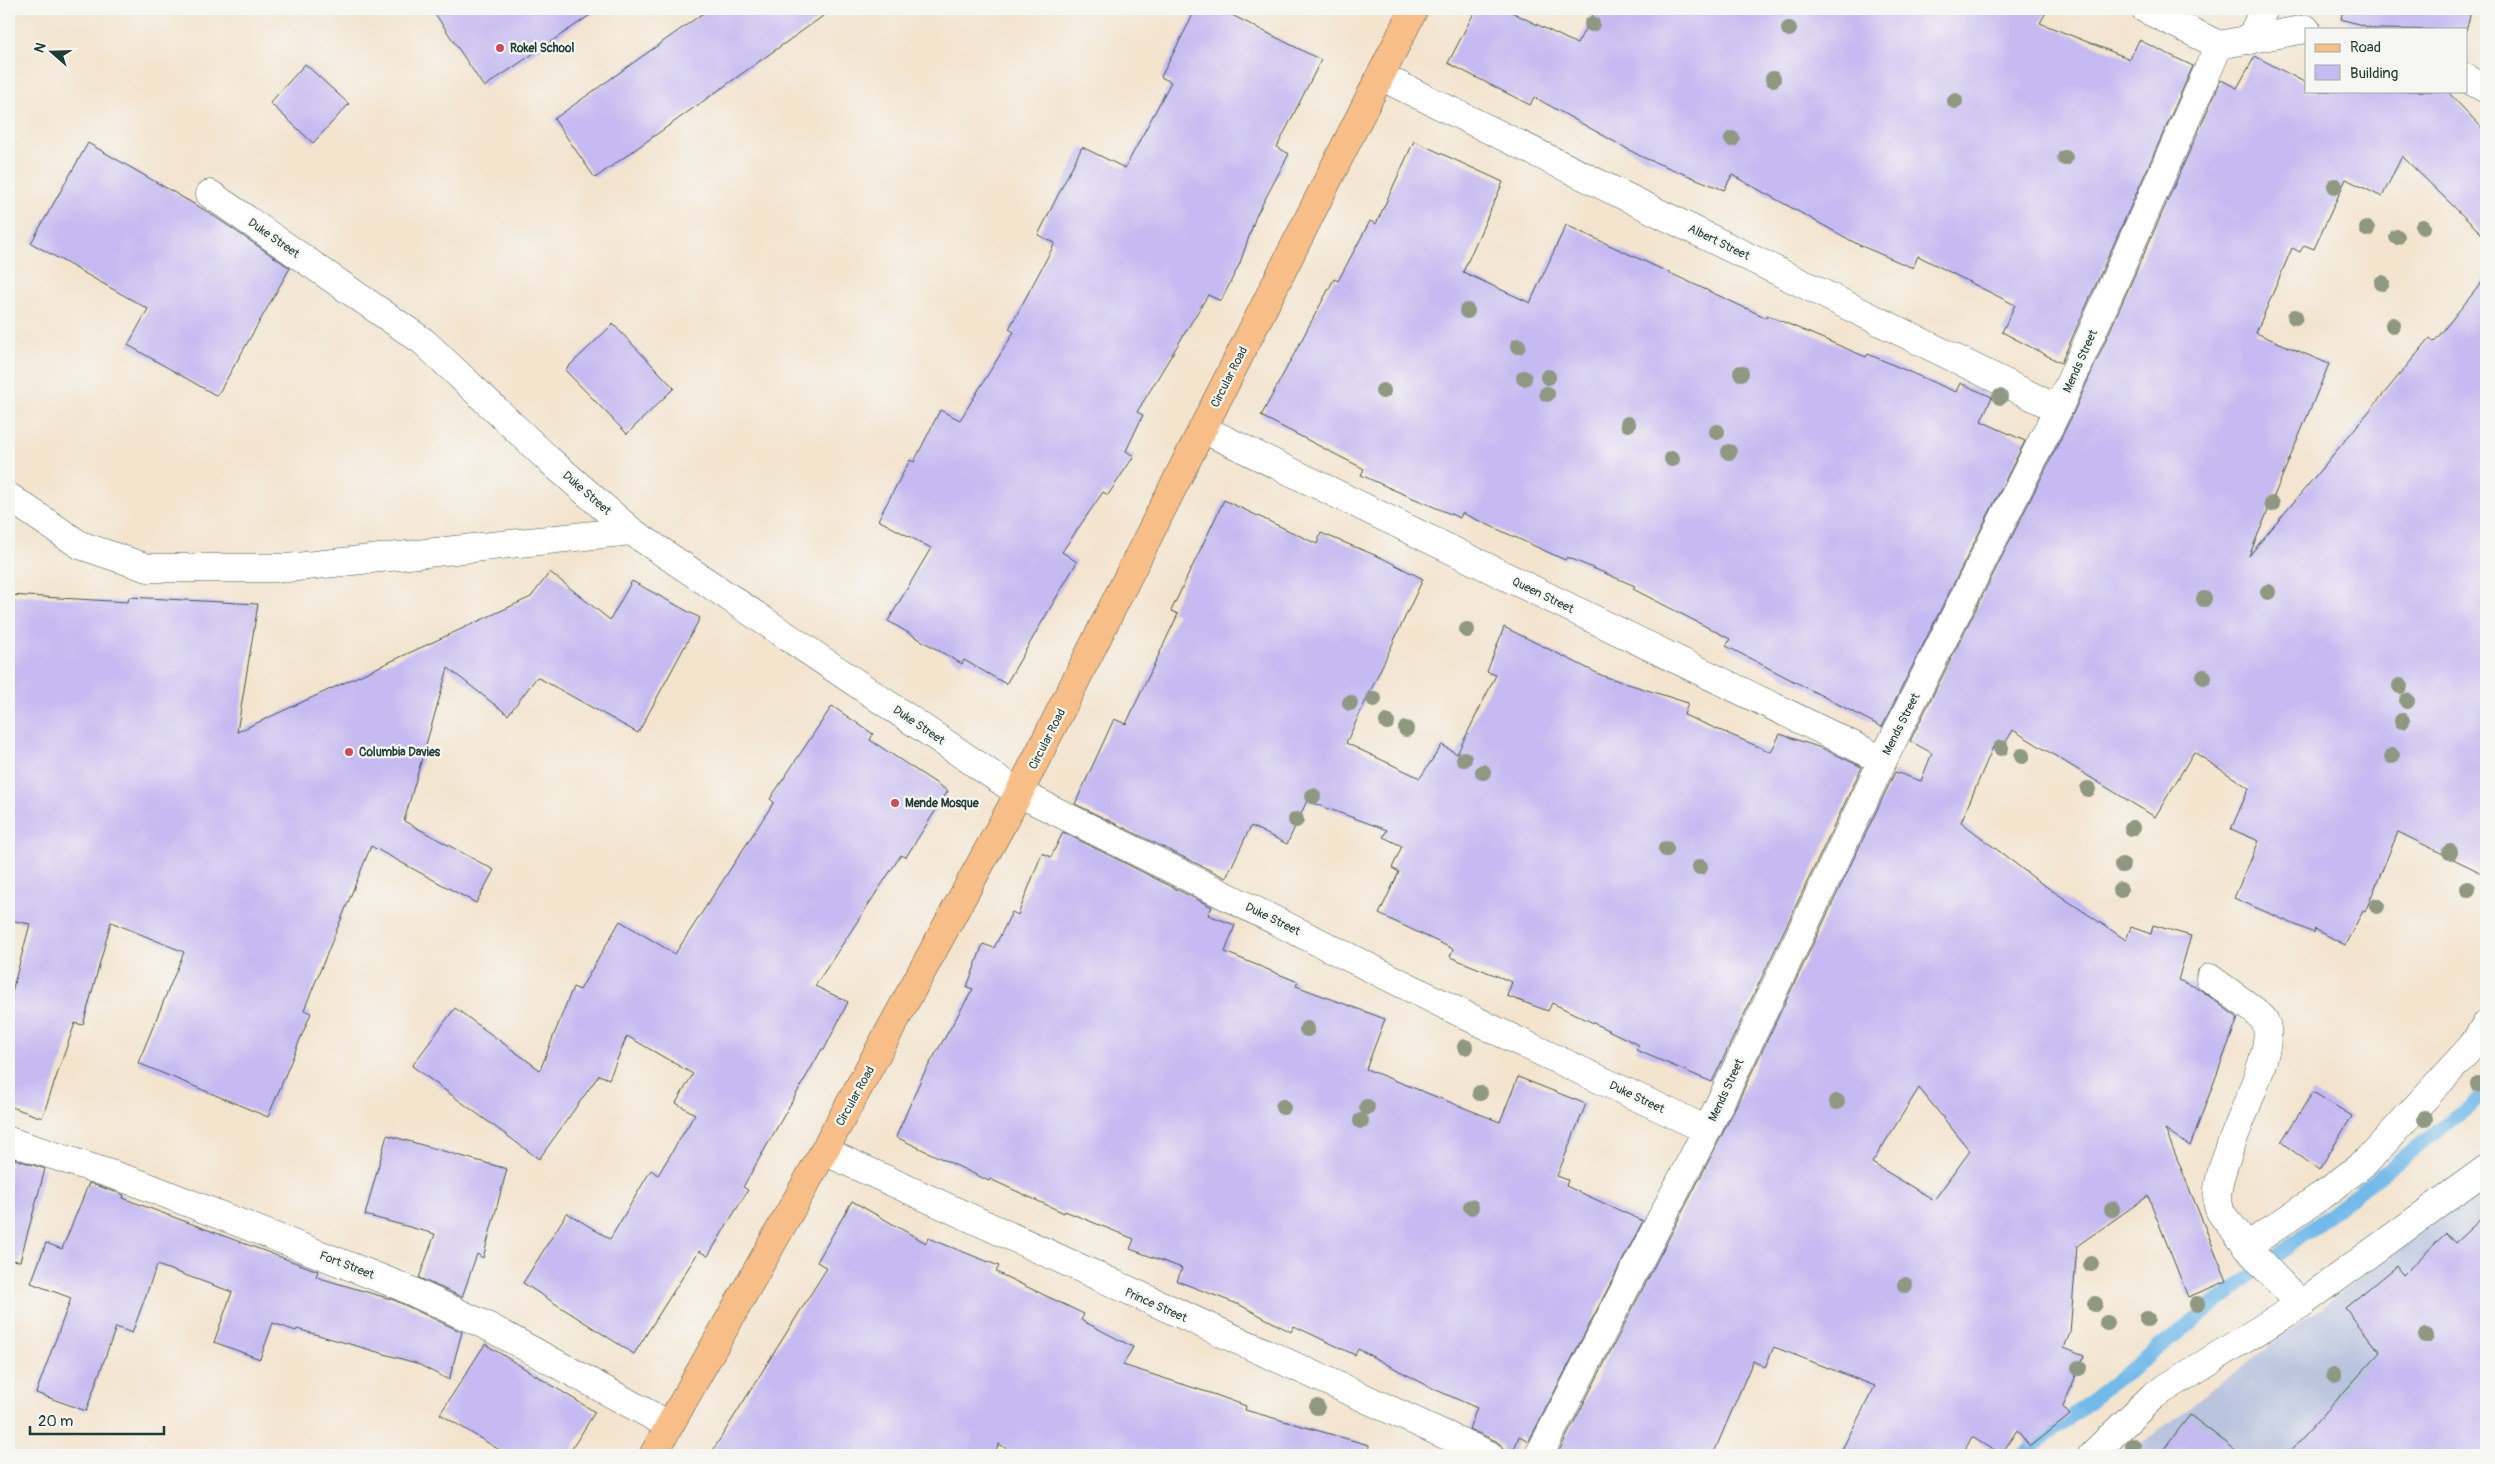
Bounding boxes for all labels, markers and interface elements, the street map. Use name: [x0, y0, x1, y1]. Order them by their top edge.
north arrow: [28, 28, 78, 78]
legend: [2305, 28, 2468, 92]
text: Road: [2350, 38, 2381, 57]
text: N: [31, 40, 50, 55]
place label: Rokel School: [510, 41, 574, 56]
marker: Rokel School: [494, 42, 506, 54]
text: Building: [2350, 64, 2398, 83]
street label: Duke Street: [245, 215, 302, 262]
street label: Albert Street: [1686, 221, 1752, 264]
street label: Mends Street: [2060, 327, 2101, 395]
street label: Circular Road: [1208, 344, 1251, 410]
street label: Duke Street: [559, 468, 614, 519]
street label: Queen Street: [1509, 574, 1576, 617]
street label: Mends Street: [1879, 691, 1924, 758]
street label: Duke Street: [890, 703, 948, 748]
street label: Circular Road: [1026, 706, 1069, 772]
place label: Columbia Davies: [359, 745, 441, 760]
marker: Columbia Davies: [343, 746, 355, 758]
place label: Mende Mosque: [905, 796, 980, 811]
marker: Mende Mosque: [889, 797, 901, 809]
street label: Duke Street: [1243, 900, 1303, 939]
street label: Mends Street: [1705, 1056, 1748, 1124]
street label: Circular Road: [833, 1064, 878, 1129]
street label: Duke Street: [1607, 1078, 1667, 1117]
street label: Fort Street: [317, 1248, 376, 1283]
street label: Prince Street: [1122, 1285, 1189, 1326]
scale bar: [30, 1404, 164, 1436]
text: 20 m: [38, 1412, 73, 1431]

